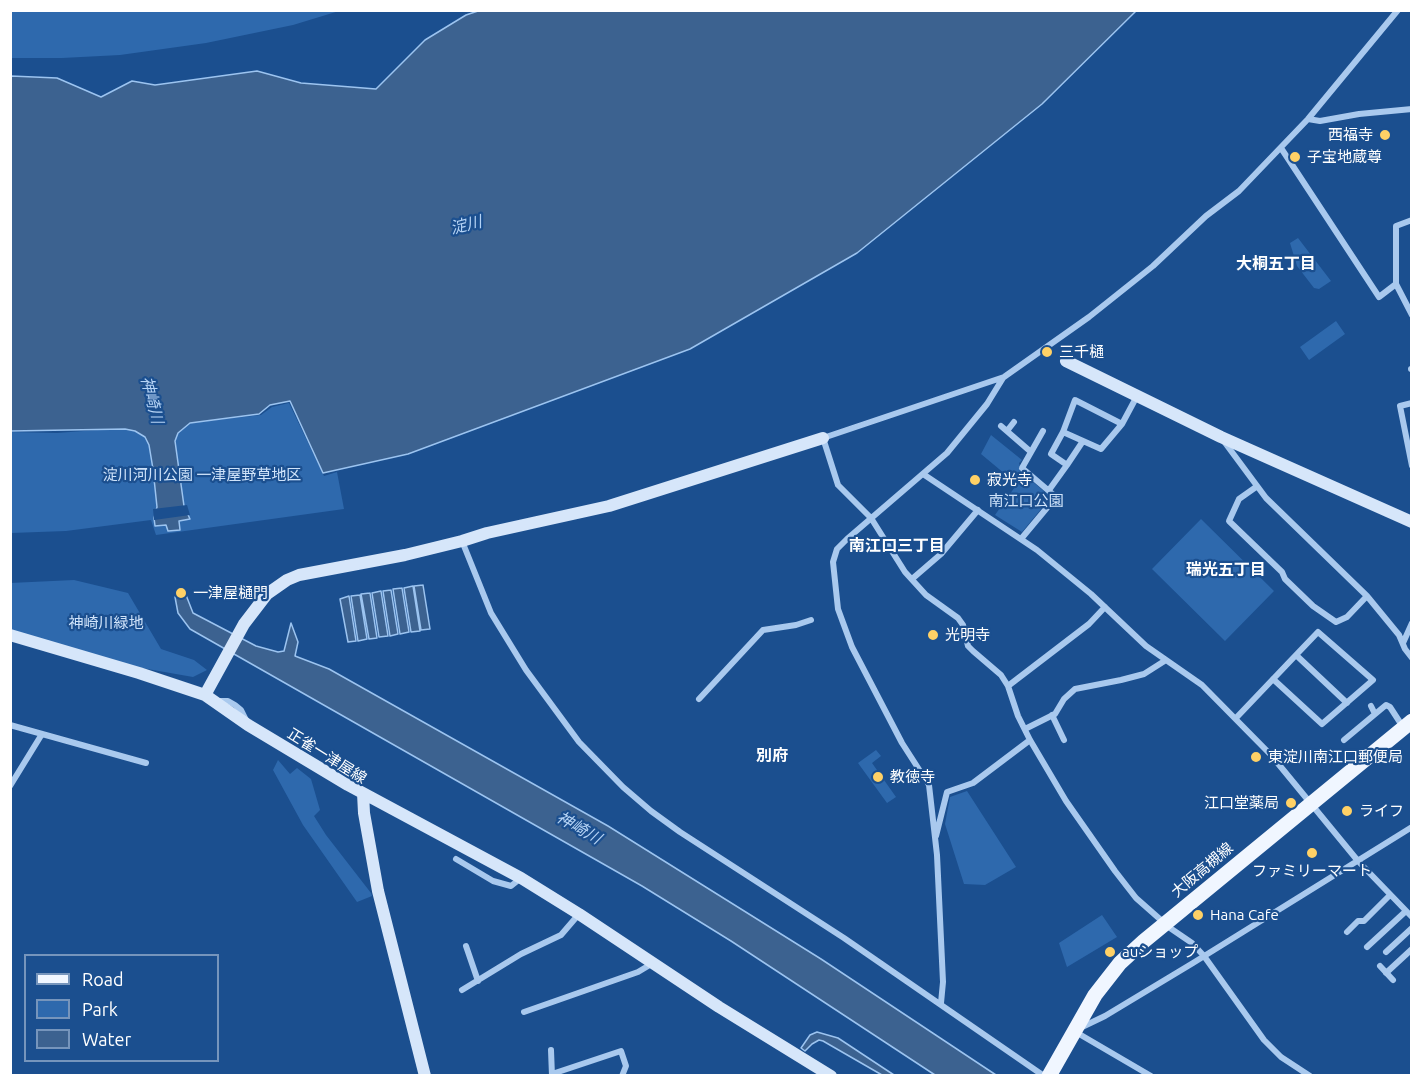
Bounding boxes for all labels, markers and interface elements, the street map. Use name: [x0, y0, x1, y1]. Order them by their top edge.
place label: 西福寺: [1328, 126, 1373, 144]
marker: 西福寺: [1378, 128, 1392, 142]
place label: 子宝地蔵尊: [1307, 148, 1382, 166]
marker: 子宝地蔵尊: [1288, 150, 1302, 164]
water label: 淀川: [448, 212, 484, 238]
district label: 大桐五丁目: [1236, 254, 1316, 274]
place label: 三千樋: [1059, 343, 1104, 361]
marker: 三千樋: [1040, 345, 1054, 359]
water label: 神崎川: [137, 374, 167, 426]
park label: 淀川河川公園 一津屋野草地区: [103, 466, 301, 484]
place label: 寂光寺: [987, 471, 1032, 489]
marker: 寂光寺: [968, 473, 982, 487]
park label: 南江口公園: [989, 492, 1063, 510]
district label: 南江口三丁目: [849, 536, 945, 556]
district label: 瑞光五丁目: [1186, 560, 1266, 580]
place label: 一津屋樋門: [193, 584, 268, 602]
marker: 一津屋樋門: [174, 586, 188, 600]
park label: 神崎川緑地: [69, 614, 143, 632]
place label: 光明寺: [945, 626, 990, 644]
marker: 光明寺: [926, 628, 940, 642]
street label: 正雀一津屋線: [284, 725, 370, 787]
district label: 別府: [756, 746, 788, 766]
place label: 東淀川南江口郵便局: [1268, 748, 1403, 766]
marker: 東淀川南江口郵便局: [1249, 750, 1263, 764]
place label: 教徳寺: [890, 768, 935, 786]
marker: 教徳寺: [871, 770, 885, 784]
place label: 江口堂薬局: [1204, 794, 1279, 812]
marker: 江口堂薬局: [1284, 796, 1298, 810]
place label: ライフ: [1359, 802, 1404, 820]
marker: ライフ: [1340, 804, 1354, 818]
water label: 神崎川: [553, 808, 605, 848]
street label: 大阪高槻線: [1167, 839, 1237, 901]
marker: ファミリーマート: [1305, 846, 1319, 860]
place label: ファミリーマート: [1252, 862, 1372, 880]
place label: Hana Cafe: [1210, 906, 1279, 924]
marker: Hana Cafe: [1191, 908, 1205, 922]
place label: auショップ: [1122, 943, 1198, 961]
marker: auショップ: [1103, 945, 1117, 959]
legend: [24, 954, 219, 1062]
text: Road: [82, 969, 124, 989]
text: Park: [82, 999, 118, 1019]
text: Water: [82, 1029, 131, 1049]

